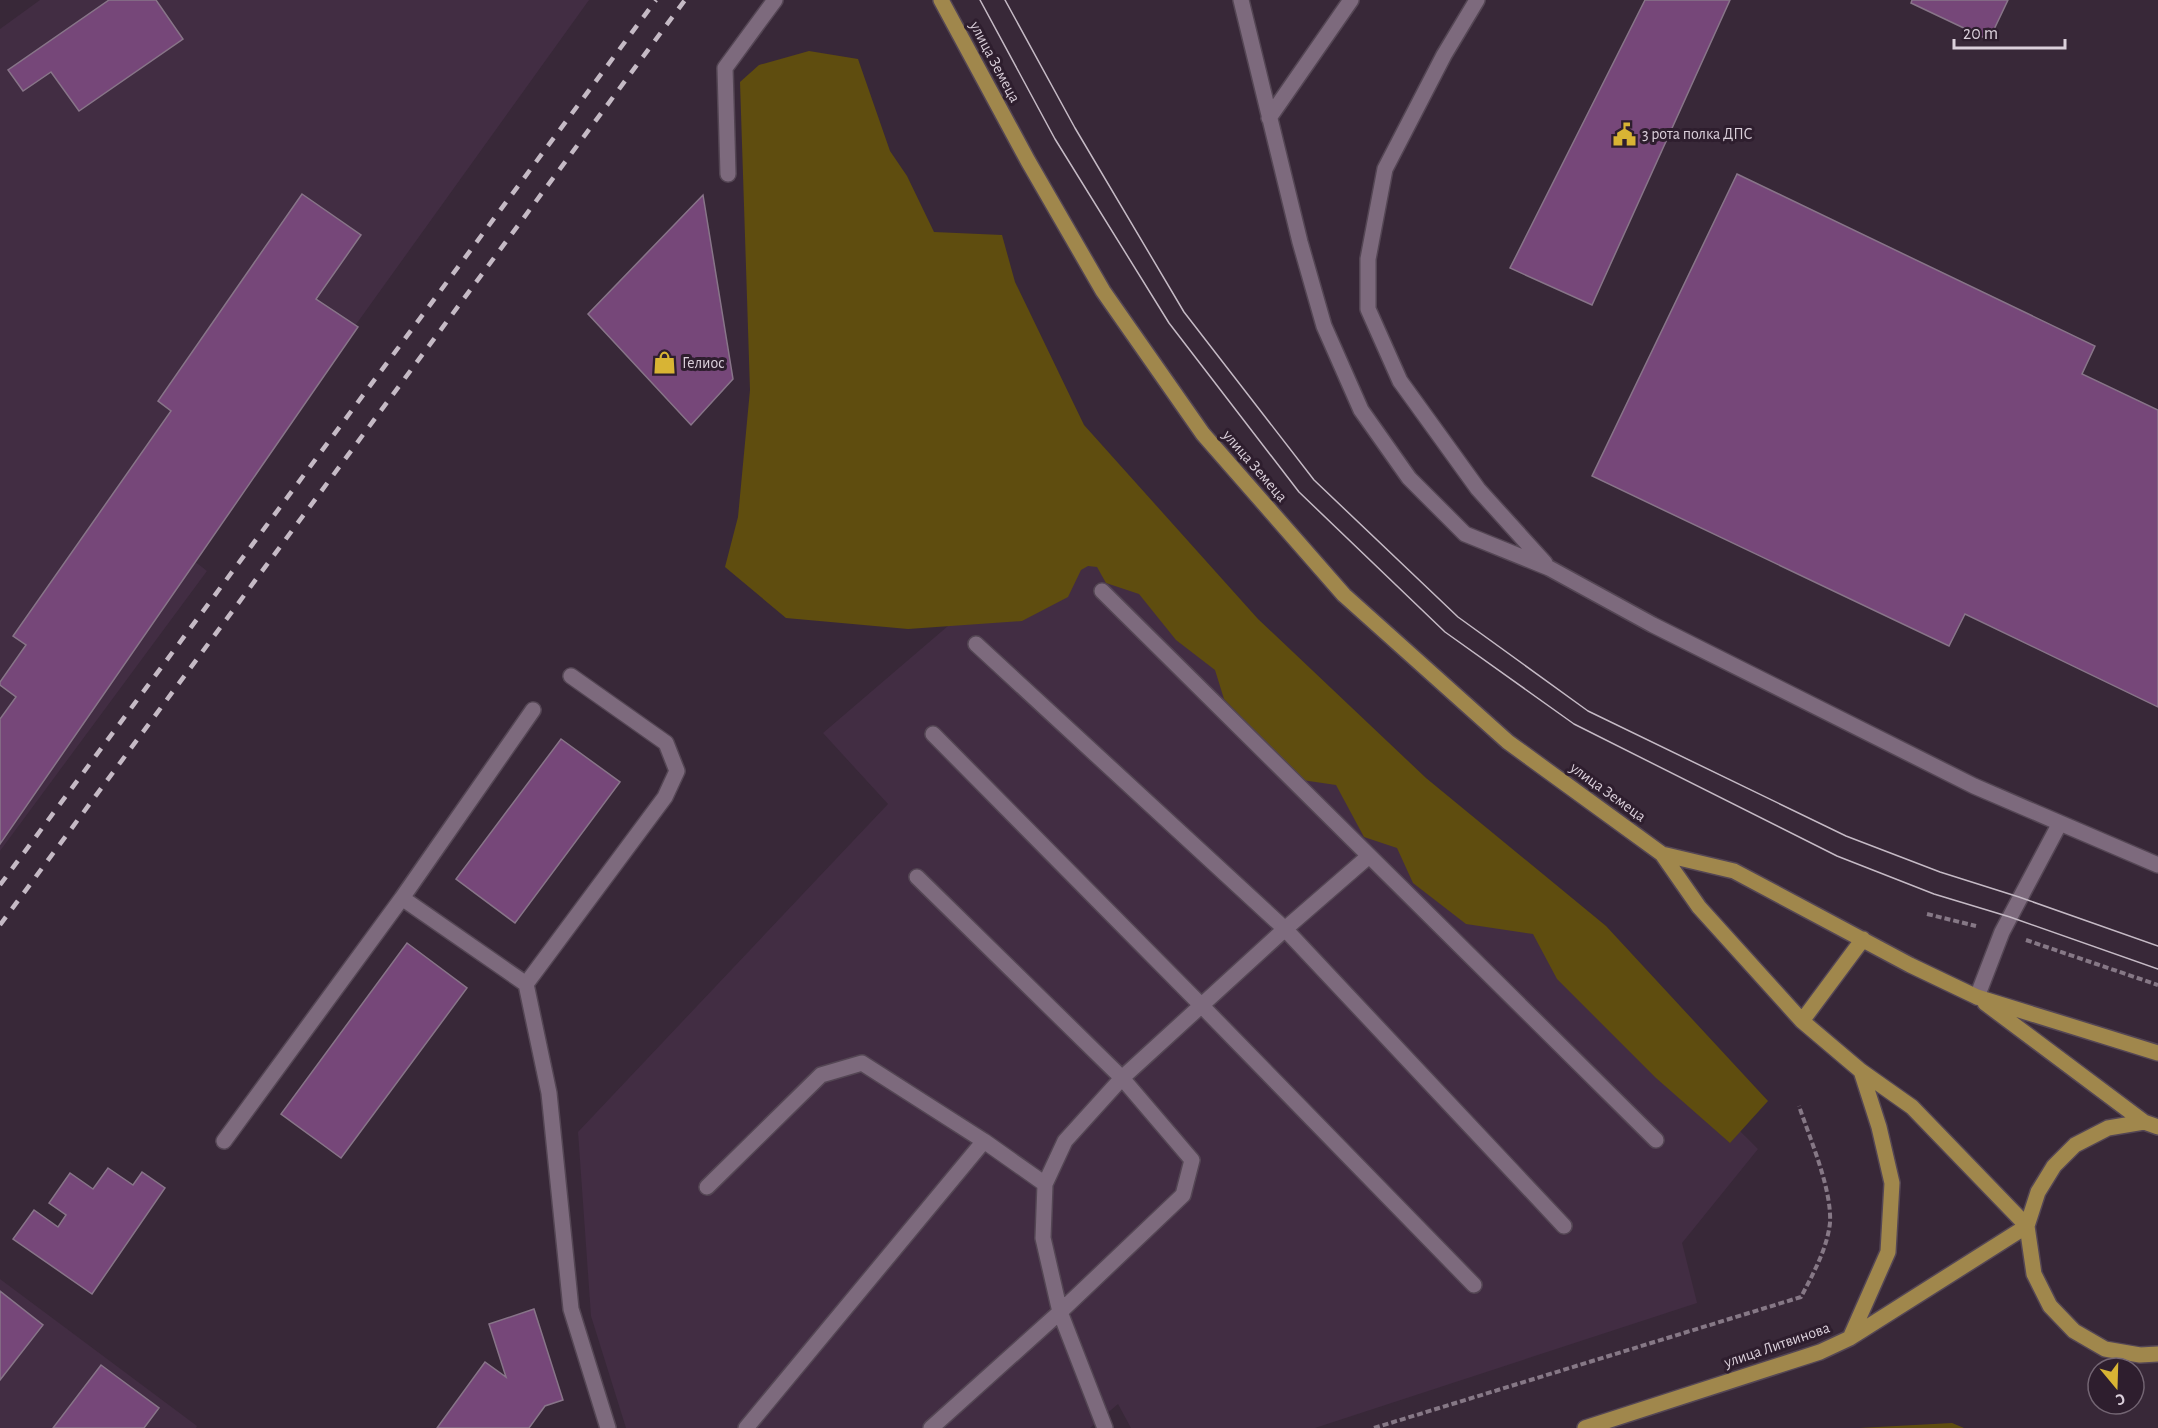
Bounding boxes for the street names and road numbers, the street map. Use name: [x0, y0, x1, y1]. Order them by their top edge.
street label: улица Земеца: [966, 18, 1023, 106]
street label: улица Земеца: [1218, 426, 1290, 506]
street label: улица Земеца: [1566, 759, 1649, 826]
street label: улица Литвинова: [1721, 1319, 1832, 1372]

